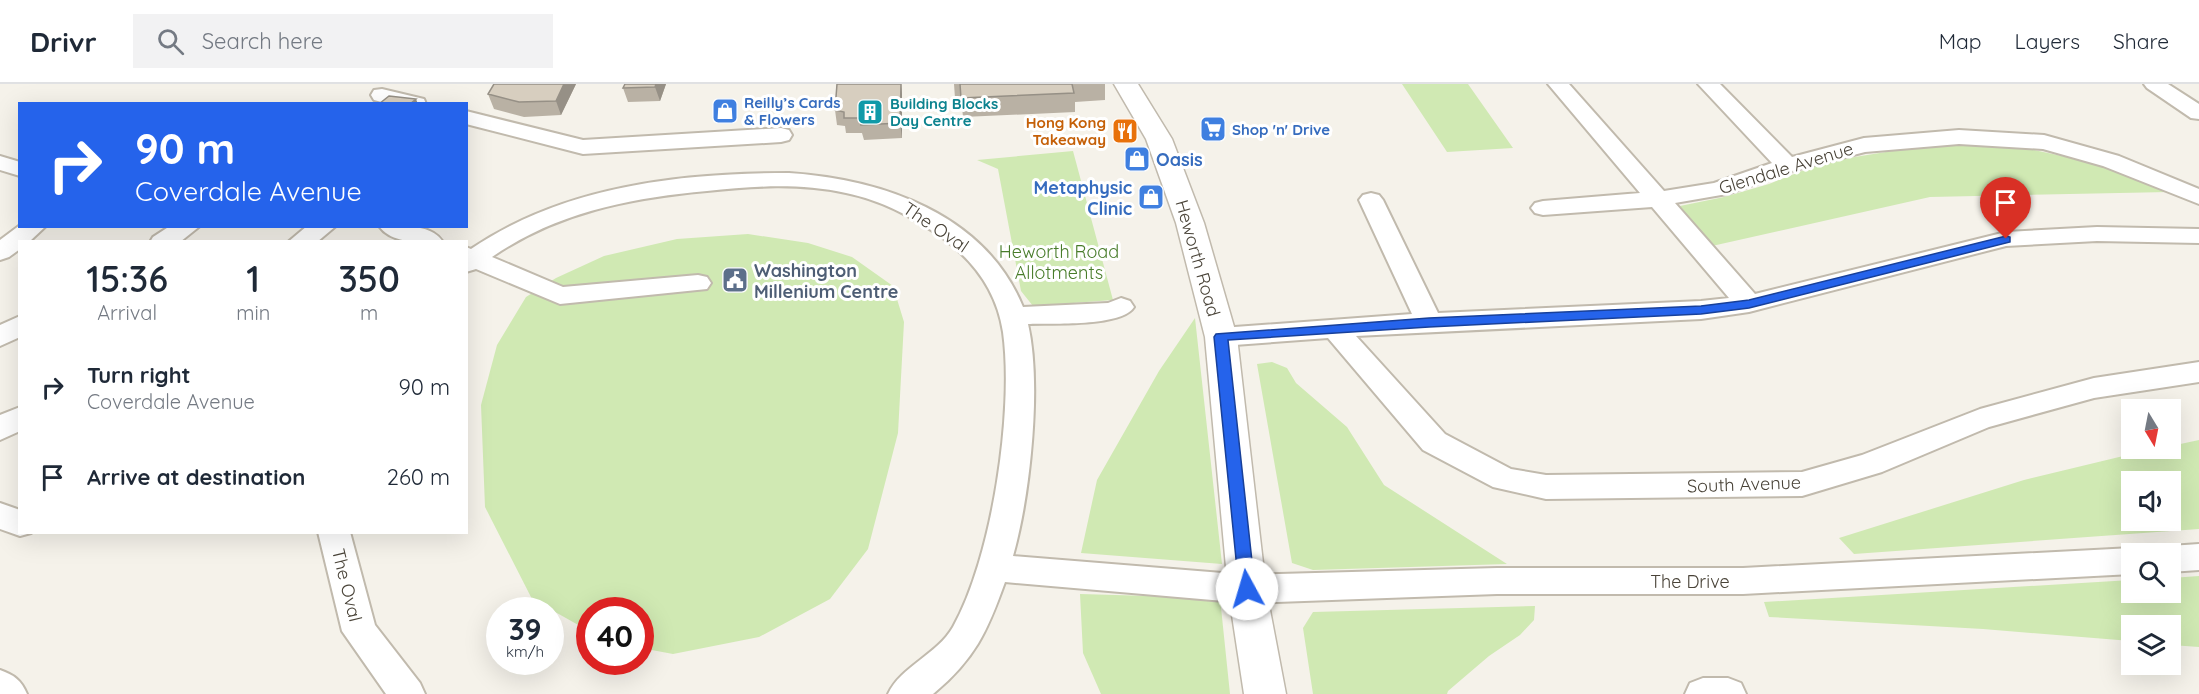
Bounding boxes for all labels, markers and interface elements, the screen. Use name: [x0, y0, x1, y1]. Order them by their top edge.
search box: [133, 14, 553, 68]
text: Drivr: [30, 24, 97, 59]
icon: search: [154, 25, 187, 58]
text: Search here: [202, 27, 323, 55]
text: Map: [1939, 28, 1982, 54]
text: Layers: [2015, 28, 2080, 54]
text: Share: [2113, 28, 2169, 54]
place label: Reilly’s Cards & Flowers: [744, 93, 841, 129]
place label: Building Blocks Day Centre: [890, 94, 998, 130]
shop icon: Reilly’s Cards & Flowers: [710, 96, 740, 126]
building icon: Building Blocks Day Centre: [855, 97, 885, 127]
place label: Hong Kong Takeaway: [1026, 113, 1106, 149]
supermarket icon: Shop 'n' Drive: [1198, 114, 1228, 144]
restaurant icon: Hong Kong Takeaway: [1110, 116, 1140, 146]
place label: Shop 'n' Drive: [1232, 120, 1330, 139]
text: 90 m: [135, 122, 235, 175]
icon: right: [36, 126, 114, 204]
street label: Glendale Avenue: [1716, 137, 1856, 199]
shop icon: Oasis: [1122, 144, 1152, 174]
place label: Oasis: [1156, 148, 1203, 171]
text: Coverdale Avenue: [135, 174, 362, 208]
place label: Metaphysic Clinic: [1034, 176, 1132, 220]
pin: [1980, 177, 2031, 239]
shop icon: Metaphysic Clinic: [1136, 182, 1166, 212]
icon: arrive: [1989, 186, 2022, 219]
street label: The Oval: [899, 197, 973, 257]
street label: Heworth Road: [1170, 197, 1226, 319]
park label: Heworth Road Allotments: [999, 240, 1119, 284]
text: 15:36: [86, 256, 168, 301]
text: 1: [246, 256, 260, 301]
text: 350: [338, 256, 400, 301]
place label: Washington Millenium Centre: [754, 259, 898, 303]
public building icon: Washington Millenium Centre: [720, 265, 750, 295]
text: Arrival: [97, 300, 157, 325]
text: min: [236, 300, 270, 325]
text: m: [360, 300, 378, 325]
text: Turn right: [87, 361, 191, 389]
icon: right: [36, 371, 69, 404]
text: 90 m: [399, 373, 450, 401]
text: Coverdale Avenue: [87, 389, 255, 414]
north arrow: [2121, 399, 2181, 459]
map controls: [2121, 399, 2181, 675]
icon: arrive: [36, 461, 69, 494]
text: Arrive at destination: [87, 463, 305, 491]
text: 260 m: [387, 463, 450, 491]
street label: South Avenue: [1687, 471, 1801, 497]
button: sound: [2121, 471, 2181, 531]
button: search: [2121, 543, 2181, 603]
street label: The Oval: [327, 546, 367, 624]
position arrow: [1215, 557, 1279, 621]
street label: The Drive: [1650, 570, 1730, 593]
speed limit sign: 40: [576, 597, 654, 675]
text: 39: [508, 610, 542, 648]
button: layers: [2121, 615, 2181, 675]
text: km/h: [506, 642, 544, 661]

